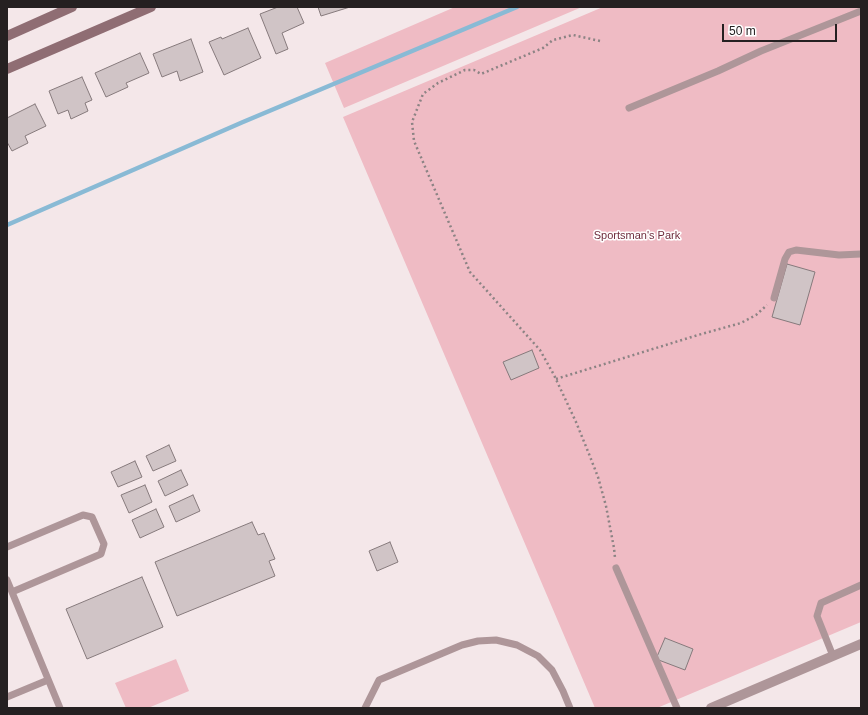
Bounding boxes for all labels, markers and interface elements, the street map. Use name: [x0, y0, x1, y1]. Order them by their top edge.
scale bar: [724, 16, 839, 42]
text: 50 m: [729, 24, 756, 38]
park label: Sportsman's Park: [594, 229, 680, 243]

